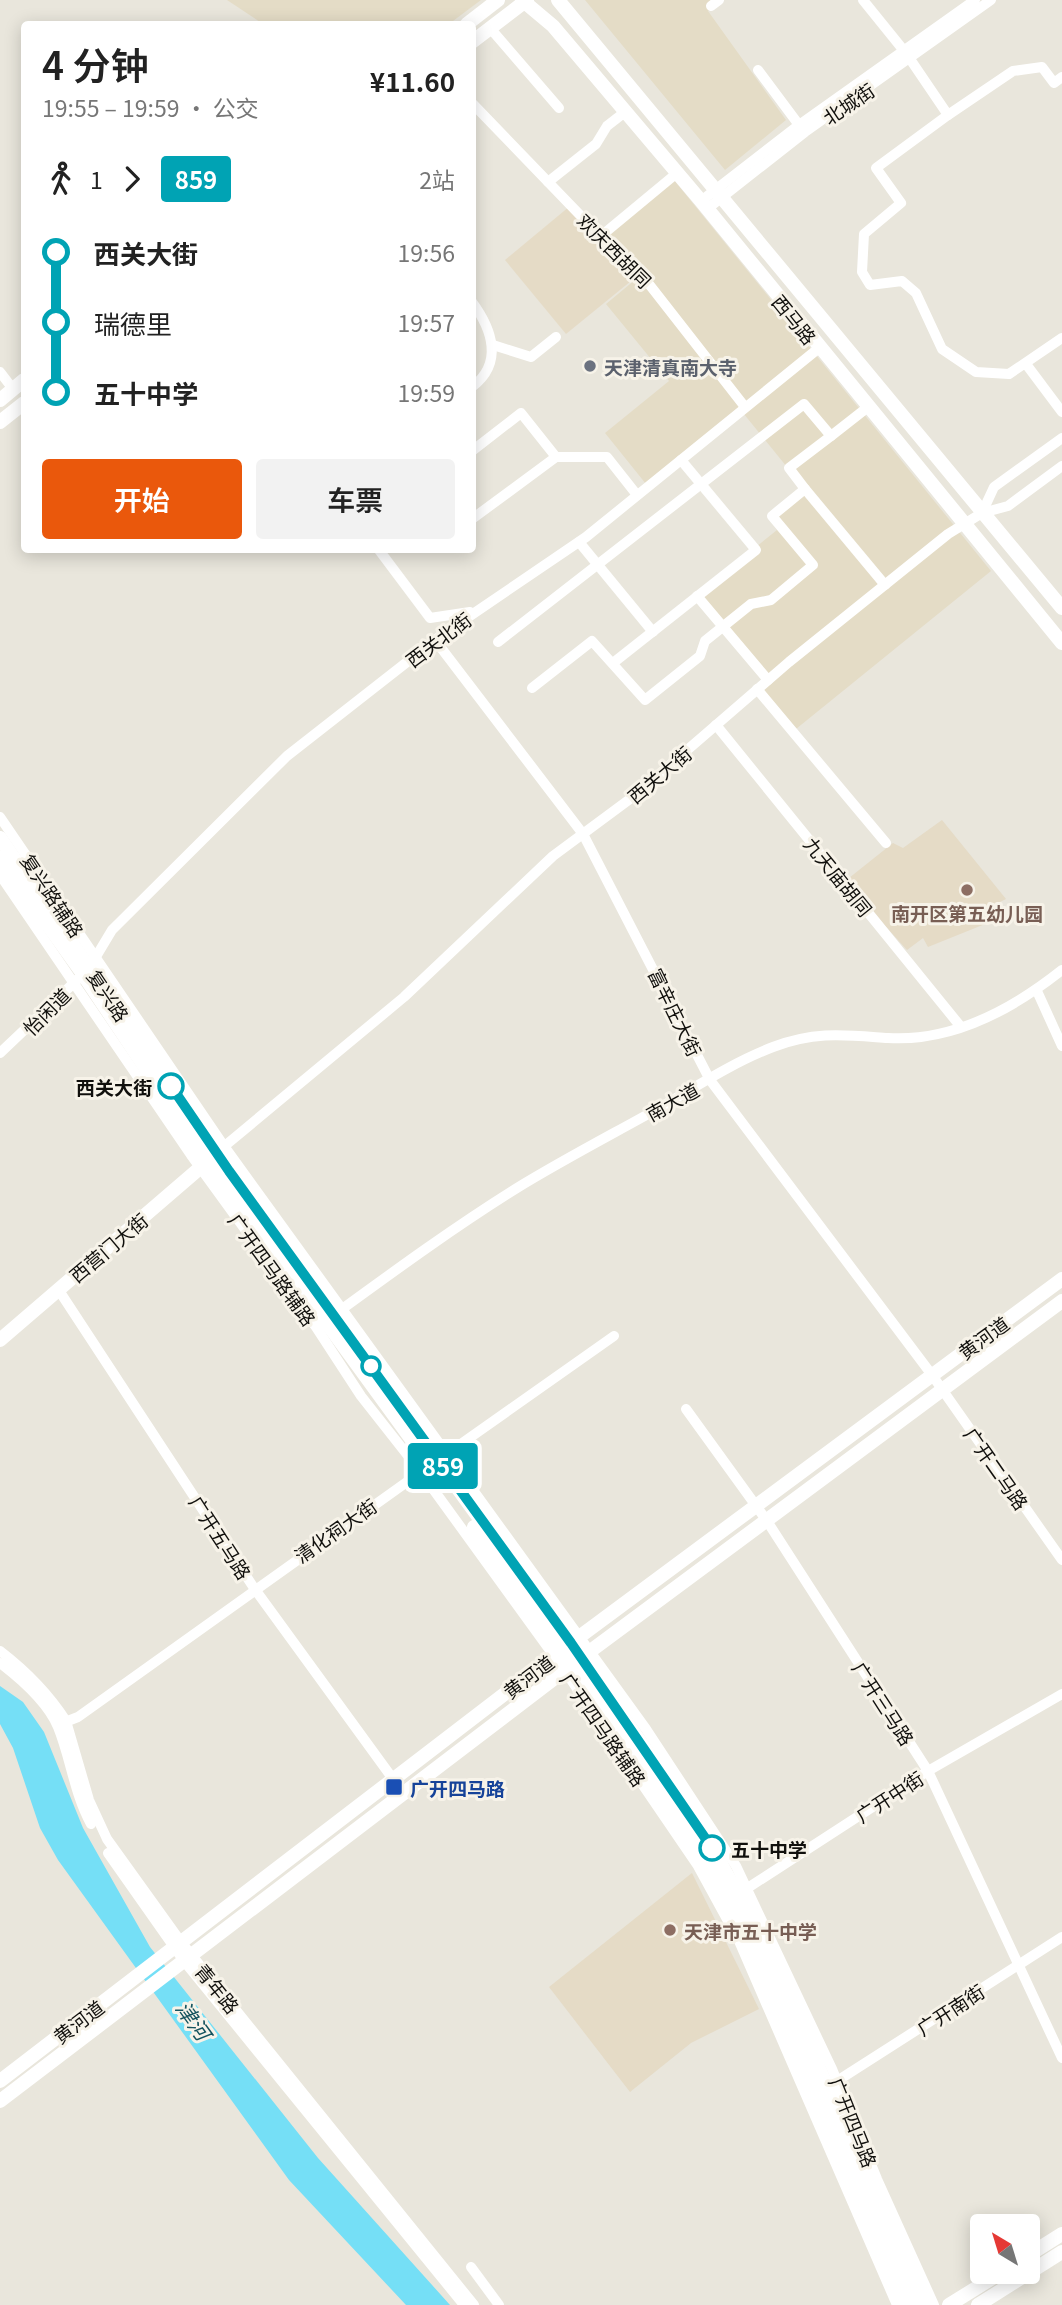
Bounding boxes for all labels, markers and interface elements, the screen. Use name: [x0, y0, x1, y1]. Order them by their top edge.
text: 4 分钟: [42, 36, 149, 91]
text: ¥11.60: [370, 62, 455, 99]
street label: 北城街: [817, 76, 879, 130]
text: 19:55 – 19:59 · 公交: [42, 90, 259, 124]
icon: walk: [42, 160, 80, 198]
icon: forward: [113, 160, 151, 198]
text: 859: [175, 161, 217, 196]
text: 1: [90, 162, 103, 196]
text: 2站: [419, 162, 455, 196]
street label: 欢庆西胡同: [572, 207, 658, 293]
text: 西关大街: [94, 234, 198, 271]
text: 19:56: [398, 235, 455, 269]
street label: 西马路: [767, 288, 823, 350]
text: 瑞德里: [94, 304, 172, 341]
text: 19:57: [398, 305, 455, 339]
place label: 天津清真南大寺: [604, 353, 737, 380]
marker: 天津清真南大寺: [582, 358, 598, 374]
text: 五十中学: [94, 374, 198, 411]
text: 19:59: [398, 375, 455, 409]
button: 开始: [42, 459, 242, 539]
button: 车票: [256, 459, 455, 539]
street label: 西关北街: [400, 605, 476, 673]
street label: 西关大街: [621, 739, 697, 809]
street label: 九天庙胡同: [799, 831, 879, 921]
street label: 复兴路辅路: [15, 848, 91, 942]
marker: 南开区第五幼儿园: [959, 882, 975, 898]
place label: 南开区第五幼儿园: [891, 899, 1043, 926]
street label: 富辛庄大街: [643, 963, 709, 1061]
street label: 复兴路: [82, 964, 136, 1026]
street label: 怡闲道: [16, 981, 76, 1041]
place label: 西关大街: [76, 1073, 152, 1100]
marker: 西关大街: [158, 1073, 184, 1099]
street label: 南大道: [641, 1075, 703, 1127]
street label: 西营门大街: [63, 1206, 153, 1288]
street label: 广开四马路辅路: [223, 1207, 323, 1331]
street label: 黄河道: [952, 1309, 1014, 1365]
unlabelled marker: [361, 1356, 381, 1376]
street label: 广开二马路: [959, 1421, 1035, 1515]
line badge: 859: [403, 1443, 483, 1489]
text: 859: [422, 1448, 464, 1483]
street label: 广开五马路: [184, 1490, 258, 1584]
street label: 清化祠大街: [288, 1492, 382, 1568]
street label: 黄河道: [497, 1648, 559, 1704]
street label: 广开三马路: [847, 1656, 921, 1750]
street label: 广开四马路辅路: [555, 1667, 653, 1791]
street label: 广开中街: [850, 1764, 928, 1828]
place label: 广开四马路: [410, 1774, 505, 1801]
marker: 广开四马路: [384, 1777, 404, 1797]
marker: 五十中学: [699, 1835, 725, 1861]
place label: 五十中学: [731, 1835, 807, 1862]
place label: 天津市五十中学: [684, 1917, 817, 1944]
marker: 天津市五十中学: [662, 1922, 678, 1938]
street label: 青年路: [190, 1957, 246, 2019]
street label: 广开南街: [911, 1977, 989, 2041]
street label: 黄河道: [47, 1993, 109, 2049]
water label: 津河: [170, 1994, 221, 2049]
street label: 广开四马路: [824, 2073, 884, 2171]
north arrow: [970, 2214, 1040, 2284]
map controls: [970, 2214, 1040, 2284]

